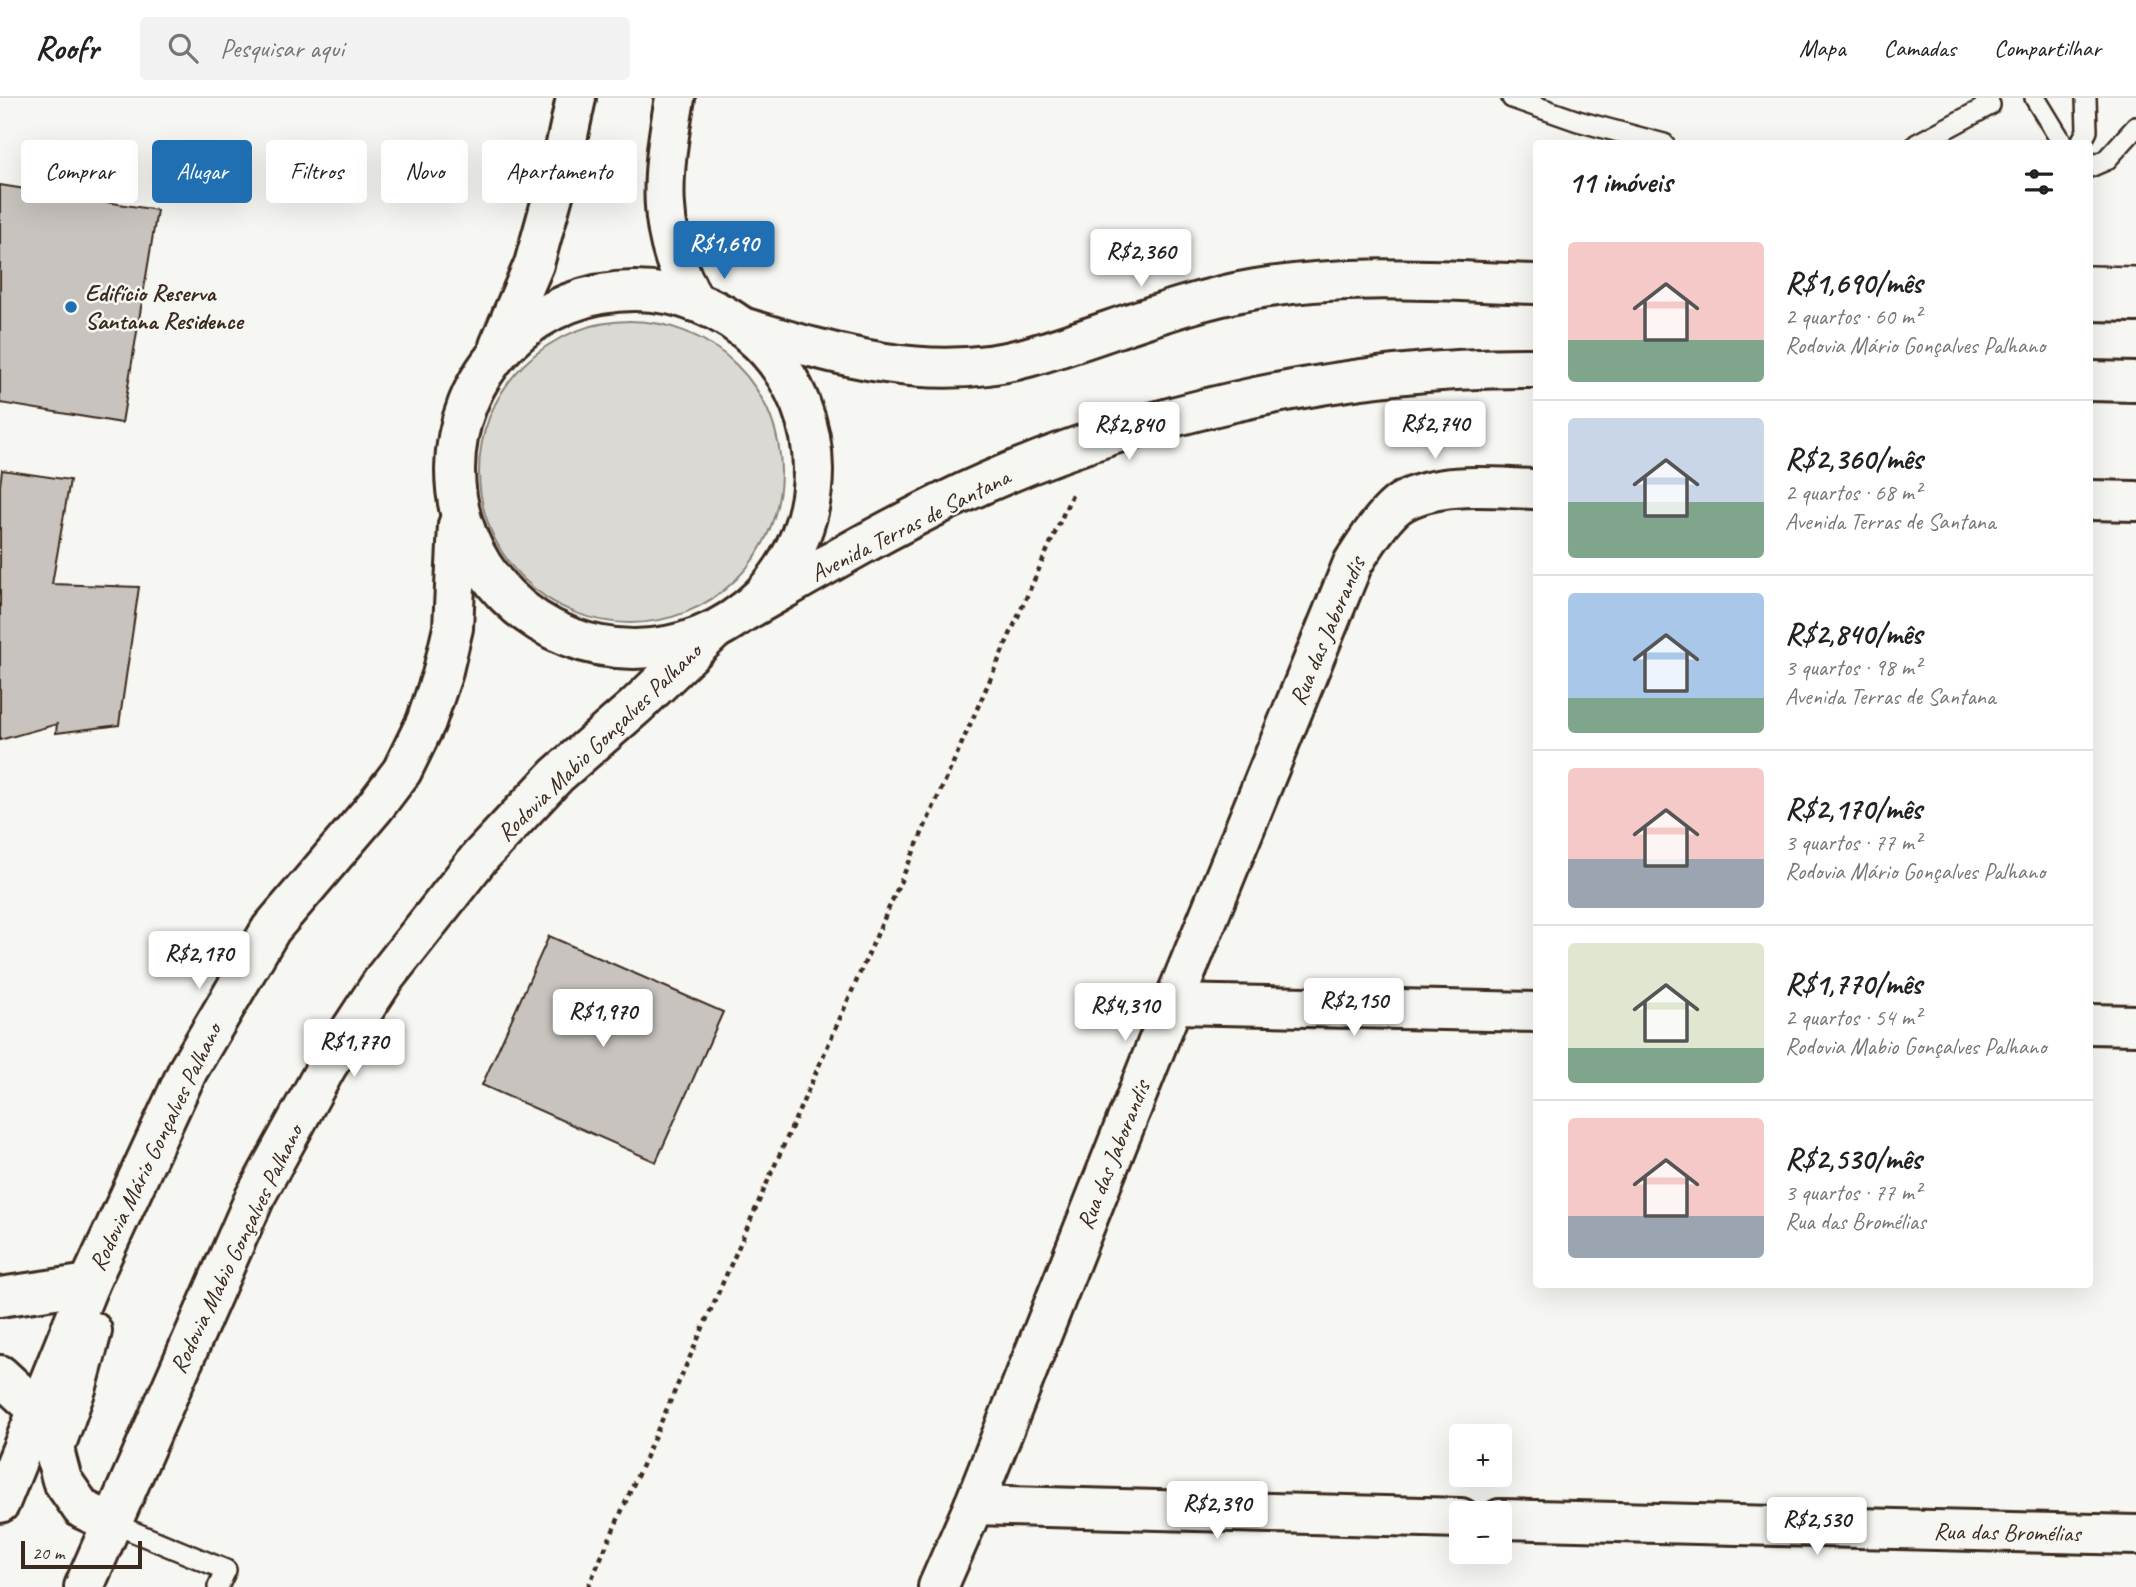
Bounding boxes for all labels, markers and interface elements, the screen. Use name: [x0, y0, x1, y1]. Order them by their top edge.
search box: [140, 17, 630, 80]
text: Roofr: [35, 27, 98, 69]
icon: search: [164, 29, 202, 67]
text: Pesquisar aqui: [220, 32, 344, 65]
text: Mapa: [1799, 33, 1846, 63]
text: Camadas: [1884, 33, 1956, 63]
text: Compartilhar: [1994, 33, 2101, 63]
chip: Comprar: [21, 140, 138, 203]
chip: Alugar: [152, 140, 252, 203]
chip: Filtros: [266, 140, 367, 203]
chip: Novo: [381, 140, 468, 203]
chip: Apartamento: [482, 140, 637, 203]
text: 11 imóveis: [1568, 163, 1672, 201]
icon: filters: [2020, 163, 2058, 201]
pin: R$1,690: [659, 222, 789, 281]
text: R$1,690: [689, 229, 759, 258]
pin: R$2,360: [1076, 230, 1206, 289]
text: R$2,360: [1106, 237, 1176, 266]
text: R$1,690/mês: [1785, 264, 1922, 302]
icon: home: [1624, 270, 1708, 354]
place label: Edifício Reserva Santana Residence: [85, 278, 244, 336]
marker: Edifício Reserva Santana Residence: [63, 299, 79, 315]
text: 2 quartos · 60 m²: [1785, 302, 1921, 331]
text: Rodovia Mário Gonçalves Palhano: [1785, 331, 2045, 360]
pin: R$2,840: [1064, 402, 1194, 462]
pin: R$2,740: [1370, 402, 1500, 461]
text: R$2,740: [1401, 409, 1469, 438]
text: R$2,840: [1095, 410, 1163, 439]
text: R$2,360/mês: [1785, 440, 1923, 478]
icon: home: [1624, 446, 1708, 530]
street label: Avenida Terras de Santana: [805, 461, 1017, 588]
text: 2 quartos · 68 m²: [1785, 478, 1921, 507]
text: Avenida Terras de Santana: [1785, 507, 1995, 536]
street label: Rua das Jaborandis: [1282, 550, 1373, 709]
text: R$2,840/mês: [1785, 615, 1922, 653]
icon: home: [1624, 621, 1708, 705]
street label: Rodovia Mabio Gonçalves Palhano: [491, 635, 709, 847]
text: 3 quartos · 98 m²: [1785, 653, 1921, 682]
text: Avenida Terras de Santana: [1785, 682, 1995, 711]
text: R$2,170/mês: [1785, 790, 1922, 828]
icon: home: [1624, 796, 1708, 880]
text: 3 quartos · 77 m²: [1785, 828, 1921, 857]
text: Rodovia Mário Gonçalves Palhano: [1785, 857, 2045, 886]
pin: R$2,170: [134, 932, 264, 991]
text: R$2,170: [165, 939, 233, 968]
text: R$1,770/mês: [1785, 965, 1922, 1003]
icon: home: [1624, 971, 1708, 1055]
pin: R$2,150: [1289, 978, 1419, 1038]
pin: R$4,310: [1060, 984, 1190, 1043]
text: R$2,150: [1320, 986, 1388, 1015]
pin: R$1,970: [538, 990, 668, 1049]
text: R$4,310: [1091, 991, 1159, 1020]
text: R$1,970: [569, 997, 637, 1026]
text: 2 quartos · 54 m²: [1785, 1003, 1921, 1032]
street label: Rodovia Mário Gonçalves Palhano: [82, 1016, 229, 1276]
pin: R$1,770: [289, 1020, 419, 1079]
text: R$1,770: [320, 1027, 388, 1056]
text: Rodovia Mabio Gonçalves Palhano: [1785, 1032, 2046, 1061]
street label: Rua das Jaborandis: [1070, 1074, 1157, 1234]
street label: Rodovia Mabio Gonçalves Palhano: [163, 1118, 310, 1378]
text: R$2,530/mês: [1785, 1140, 1922, 1178]
icon: home: [1624, 1146, 1708, 1230]
text: 3 quartos · 77 m²: [1785, 1178, 1921, 1207]
text: Rua das Bromélias: [1785, 1207, 1926, 1236]
map controls: [1449, 1424, 1512, 1564]
button: +: [1449, 1424, 1512, 1487]
pin: R$2,390: [1152, 1482, 1282, 1541]
text: R$2,390: [1183, 1489, 1251, 1518]
pin: R$2,530: [1752, 1498, 1882, 1557]
button: −: [1449, 1501, 1512, 1564]
text: R$2,530: [1783, 1505, 1851, 1534]
street label: Rua das Bromélias: [1933, 1516, 2083, 1548]
scale bar: [21, 1538, 142, 1570]
text: 20 m: [32, 1541, 64, 1565]

